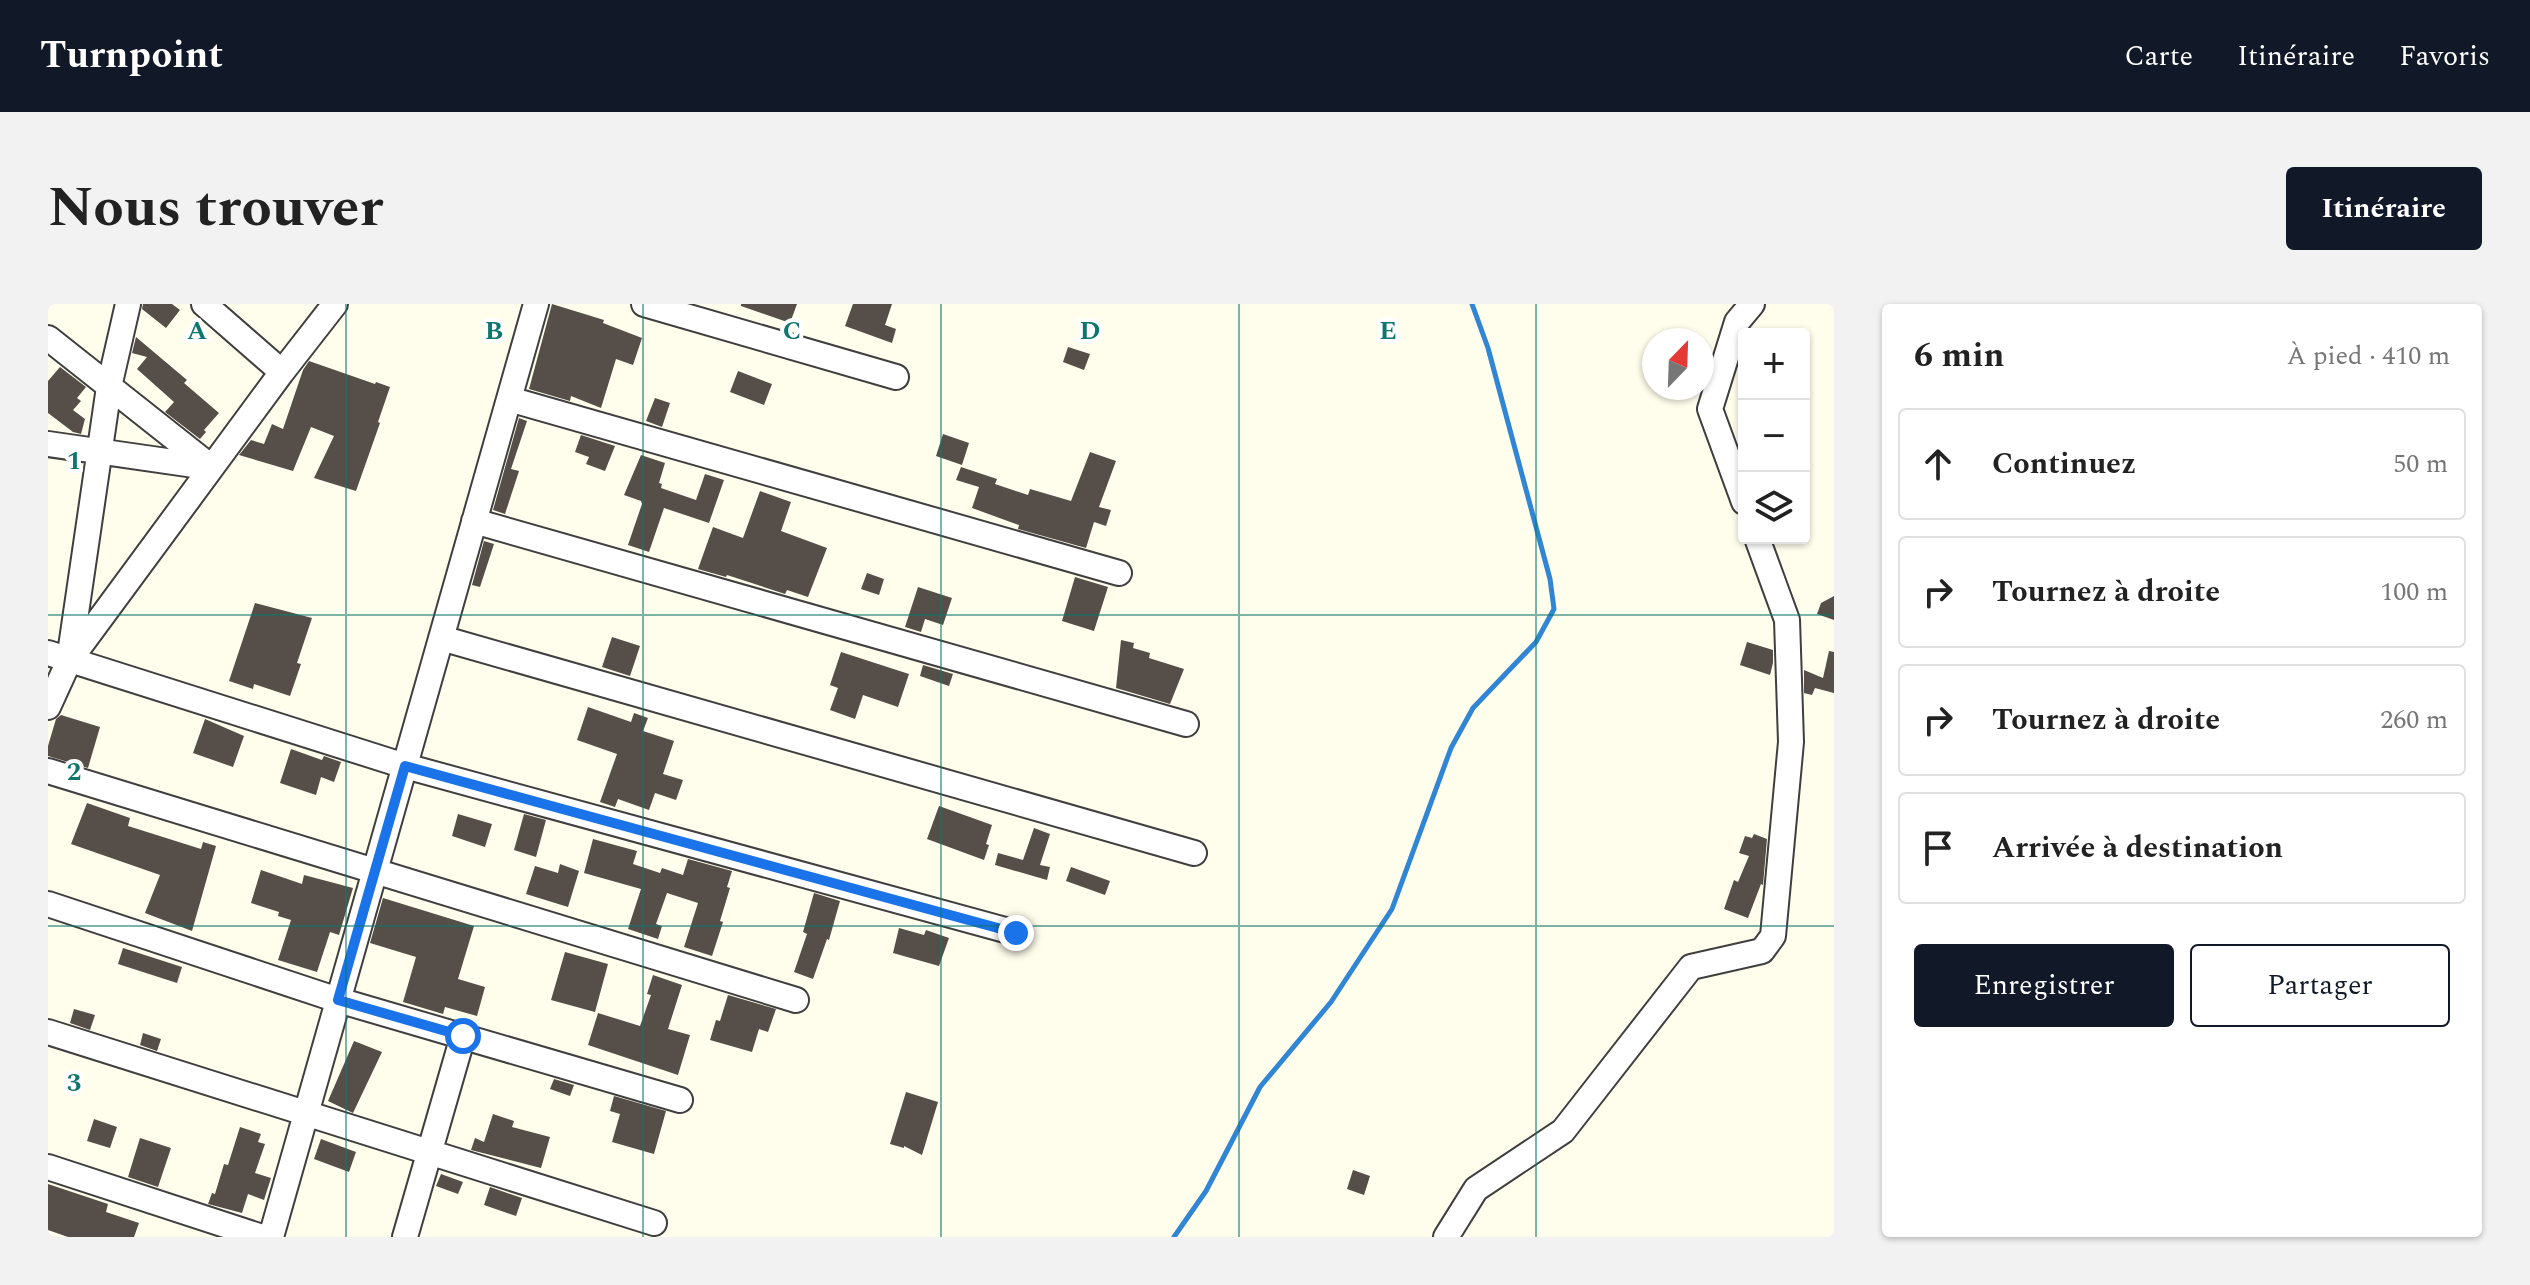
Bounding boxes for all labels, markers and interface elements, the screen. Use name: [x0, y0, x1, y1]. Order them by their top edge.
text: Turnpoint: [40, 27, 223, 85]
text: Carte: [2125, 35, 2193, 78]
text: Itinéraire: [2237, 35, 2355, 78]
text: Favoris: [2399, 35, 2490, 78]
text: Nous trouver: [48, 166, 383, 251]
button: Itinéraire: [2286, 167, 2482, 250]
text: A: [187, 311, 207, 351]
text: B: [485, 311, 503, 351]
text: C: [783, 311, 801, 351]
text: D: [1080, 311, 1100, 351]
text: E: [1379, 311, 1397, 351]
north arrow: [1642, 328, 1714, 400]
map controls: [1738, 328, 1810, 544]
button: +: [1738, 328, 1810, 400]
text: 6 min: [1914, 330, 2004, 382]
text: À pied · 410 m: [2287, 336, 2450, 376]
button: −: [1738, 400, 1810, 472]
text: 1: [67, 441, 81, 481]
text: Continuez: [1992, 441, 2136, 487]
icon: ahead: [1916, 442, 1960, 486]
text: 50 m: [2393, 444, 2448, 484]
button: layers: [1738, 472, 1810, 544]
text: Tournez à droite: [1992, 569, 2220, 615]
icon: right: [1916, 570, 1960, 614]
text: 100 m: [2380, 572, 2448, 612]
text: Tournez à droite: [1992, 697, 2220, 743]
icon: right: [1916, 698, 1960, 742]
text: 260 m: [2380, 700, 2448, 740]
text: 2: [67, 752, 81, 792]
text: Arrivée à destination: [1992, 825, 2283, 871]
icon: arrive: [1916, 826, 1960, 870]
route end: [998, 915, 1034, 951]
button: Enregistrer: [1914, 944, 2174, 1027]
button: Partager: [2190, 944, 2450, 1027]
route start: [445, 1018, 481, 1054]
text: 3: [67, 1063, 81, 1103]

